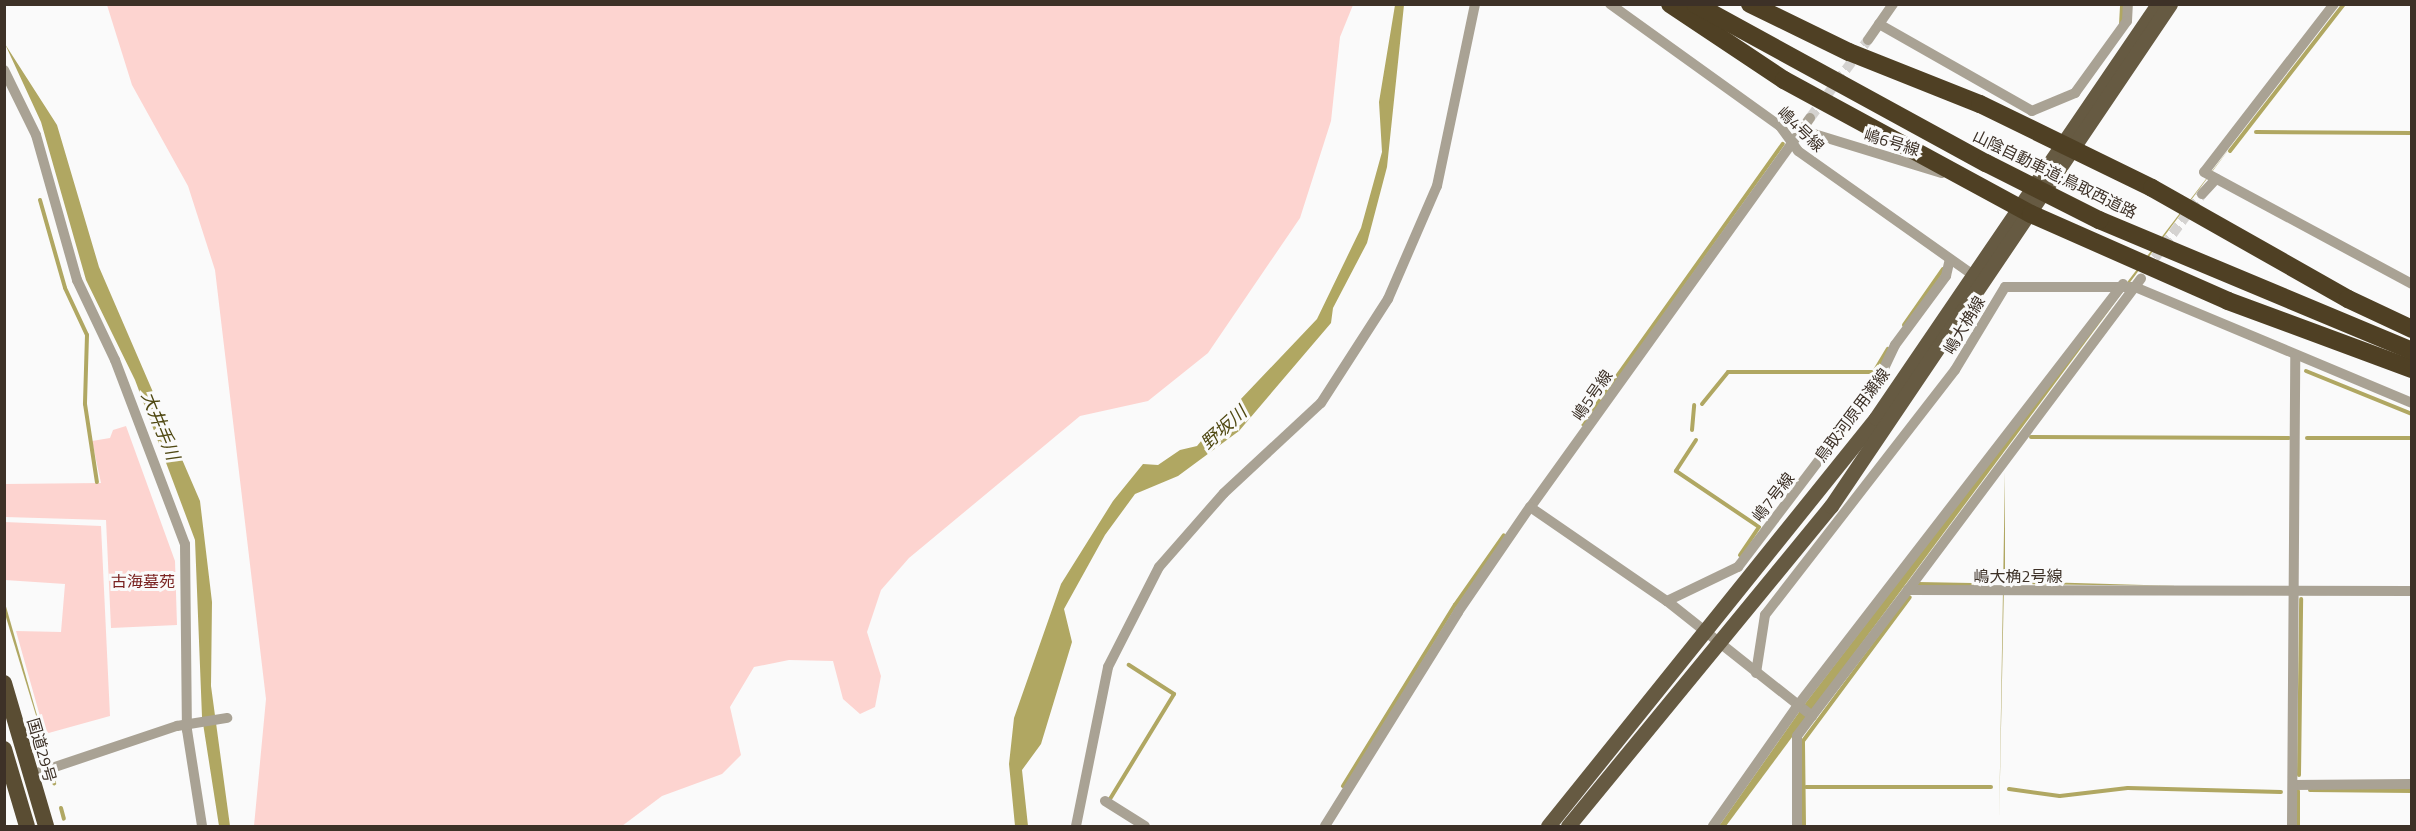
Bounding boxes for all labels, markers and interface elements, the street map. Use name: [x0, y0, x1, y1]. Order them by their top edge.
street label: 嶋4号線: [1774, 102, 1828, 156]
street label: 嶋6号線: [1862, 124, 1922, 160]
street label: 山陰自動車道;鳥取西道路: [1970, 126, 2140, 222]
street label: 嶋大桷線: [1939, 293, 1989, 357]
street label: 鳥取河原用瀬線: [1811, 364, 1893, 466]
street label: 嶋5号線: [1568, 366, 1616, 424]
water label: 大井手川: [137, 389, 183, 463]
water label: 野坂川: [1197, 402, 1251, 454]
street label: 嶋7号線: [1748, 469, 1798, 525]
street label: 嶋大桷2号線: [1974, 566, 2062, 586]
park label: 古海墓苑: [111, 571, 175, 591]
street label: 国道29号: [24, 716, 60, 784]

